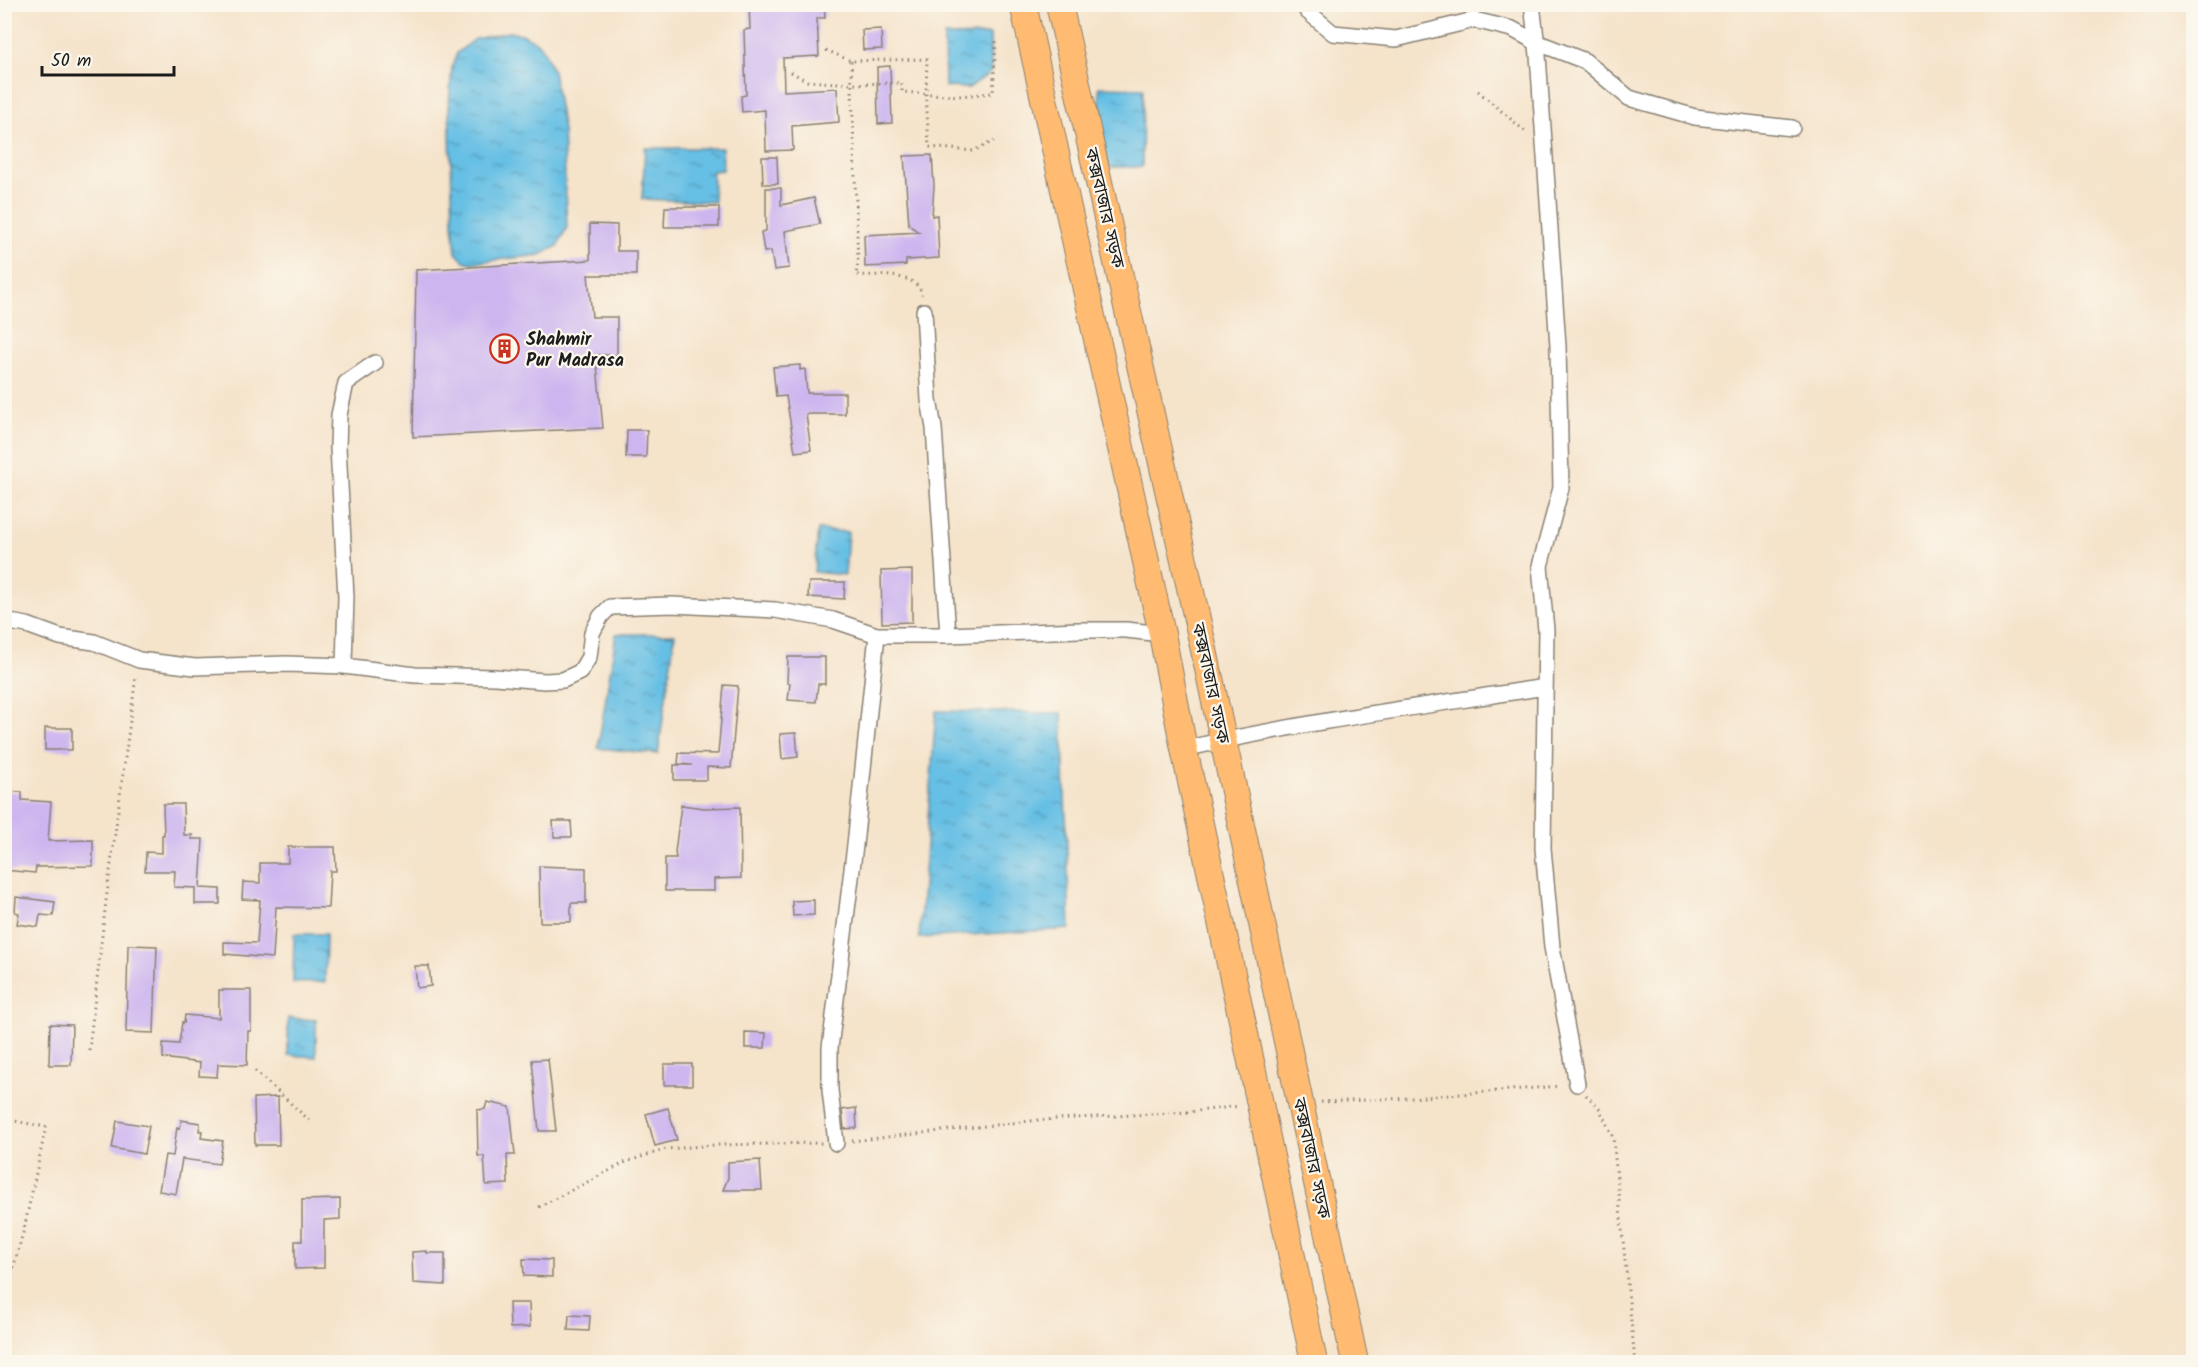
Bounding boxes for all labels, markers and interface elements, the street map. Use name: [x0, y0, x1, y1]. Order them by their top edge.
scale bar: [42, 39, 174, 77]
text: 50 m: [51, 47, 91, 76]
street label: কক্সবাজার সড়ক: [1075, 144, 1132, 272]
place label: Shahmir Pur Madrasa: [526, 326, 624, 376]
building icon: Shahmir Pur Madrasa: [489, 333, 521, 365]
street label: কক্সবাজার সড়ক: [1182, 619, 1237, 747]
street label: কক্সবাজার সড়ক: [1283, 1094, 1338, 1222]

